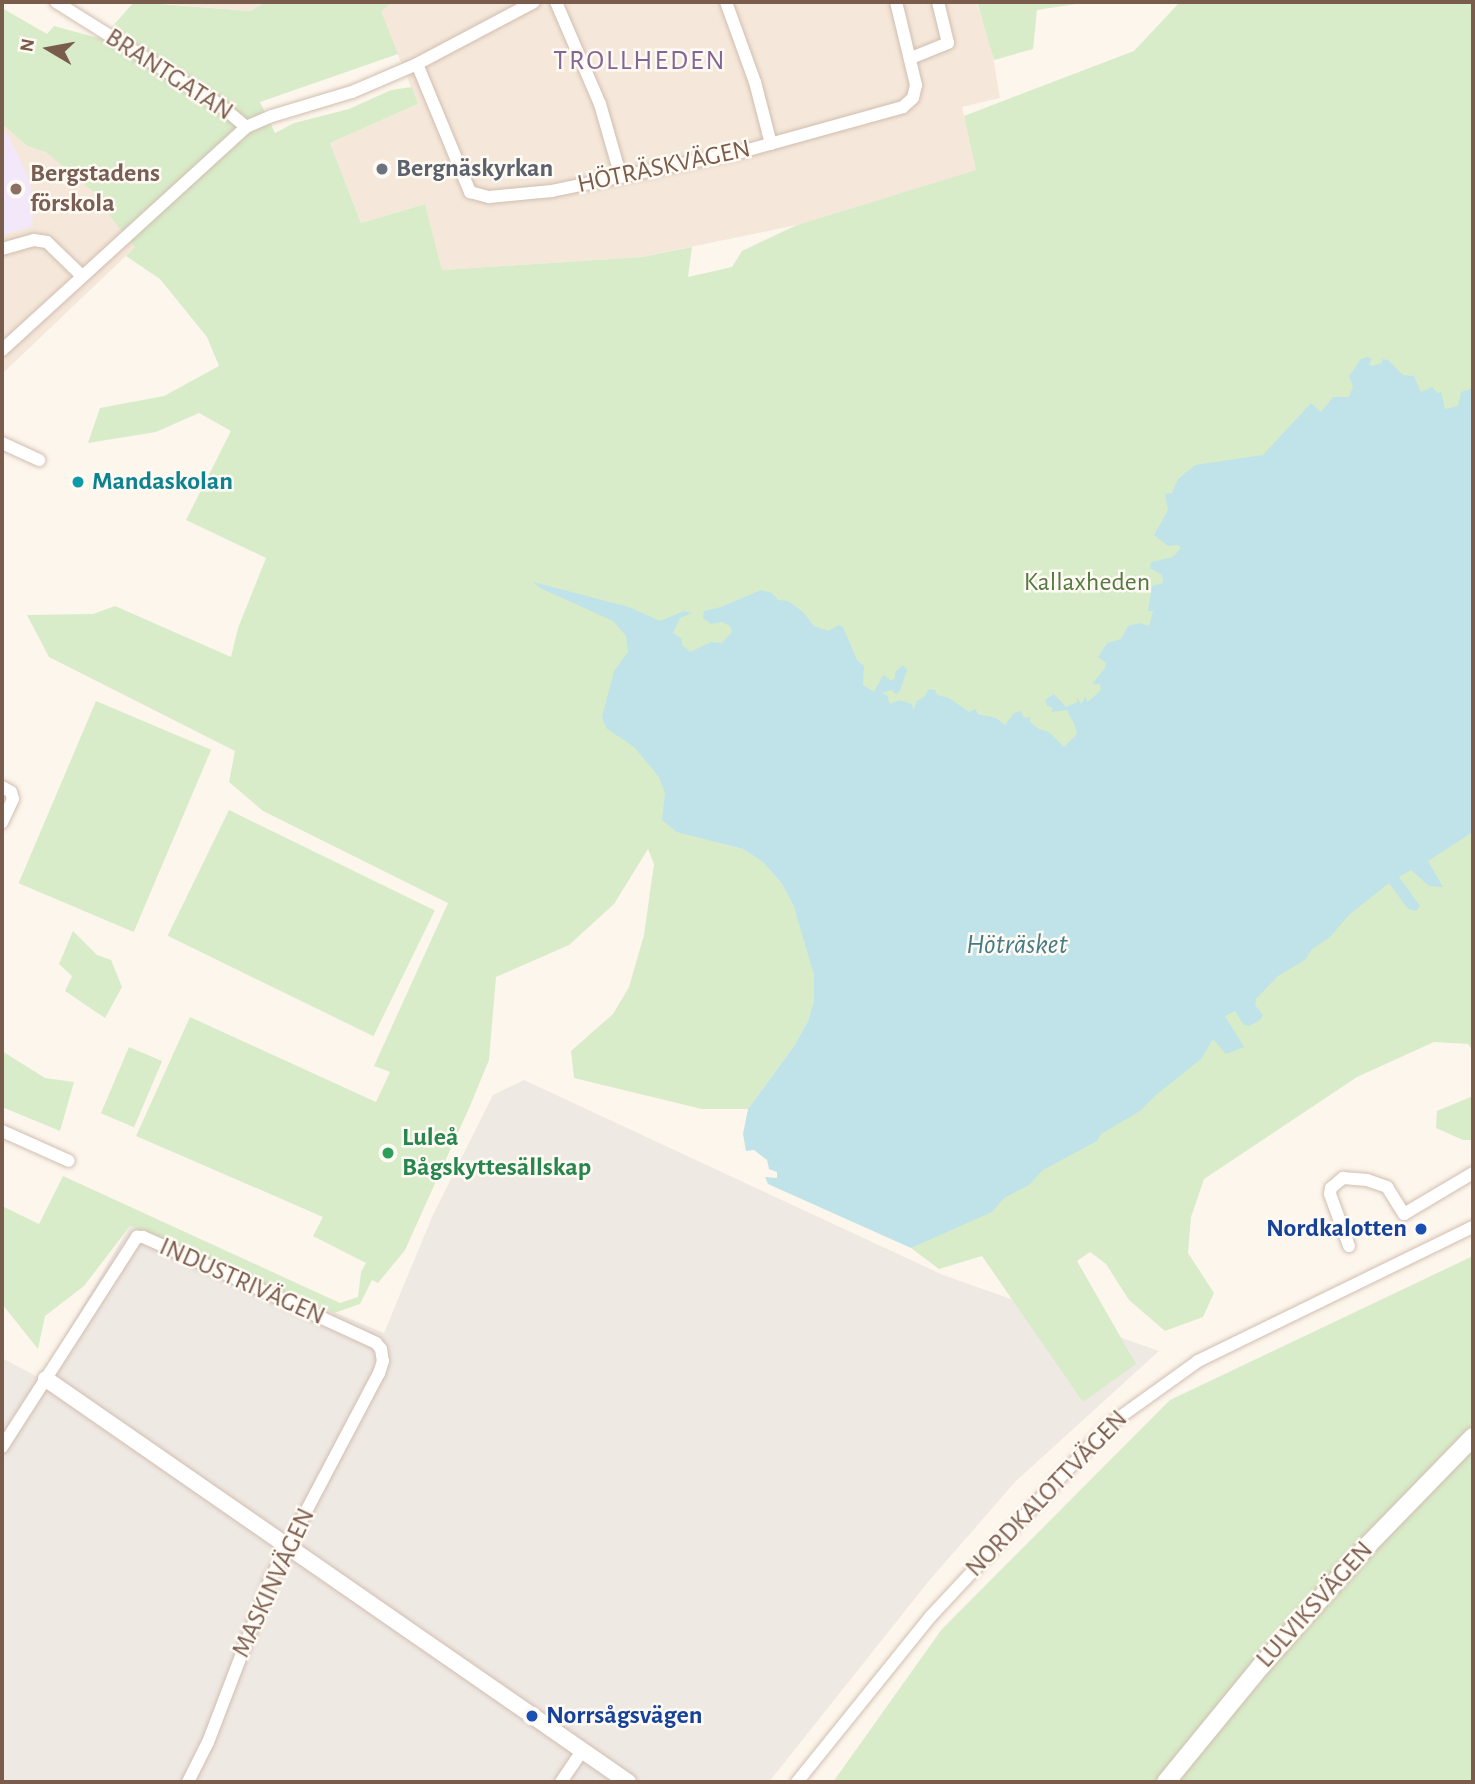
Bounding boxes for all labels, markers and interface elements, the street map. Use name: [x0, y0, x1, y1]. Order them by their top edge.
north arrow: [14, 14, 84, 84]
street label: BRANTGATAN: [99, 22, 239, 128]
text: N: [17, 37, 38, 53]
district label: TROLLHEDEN: [555, 44, 725, 78]
street label: HÖTRÄSKVÄGEN: [575, 133, 753, 201]
place label: Bergnäskyrkan: [396, 153, 553, 185]
place label: Bergstadens förskola: [30, 158, 160, 220]
marker: Bergnäskyrkan: [374, 161, 390, 177]
marker: Bergstadens förskola: [8, 181, 24, 197]
place label: Mandaskolan: [92, 466, 233, 498]
marker: Mandaskolan: [70, 474, 86, 490]
park label: Kallaxheden: [1024, 567, 1150, 599]
water label: Höträsket: [966, 928, 1068, 962]
place label: Luleå Bågskyttesällskap: [402, 1122, 591, 1184]
marker: Luleå Bågskyttesällskap: [380, 1145, 396, 1161]
place label: Nordkalotten: [1266, 1213, 1407, 1245]
marker: Nordkalotten: [1413, 1221, 1429, 1237]
street label: INDUSTRIVÄGEN: [154, 1232, 330, 1332]
street label: NORDKALOTTVÄGEN: [959, 1404, 1135, 1584]
street label: MASKINVÄGEN: [226, 1503, 322, 1663]
street label: LULVIKSVÄGEN: [1250, 1535, 1380, 1675]
place label: Norrsågsvägen: [546, 1700, 702, 1732]
marker: Norrsågsvägen: [524, 1708, 540, 1724]

